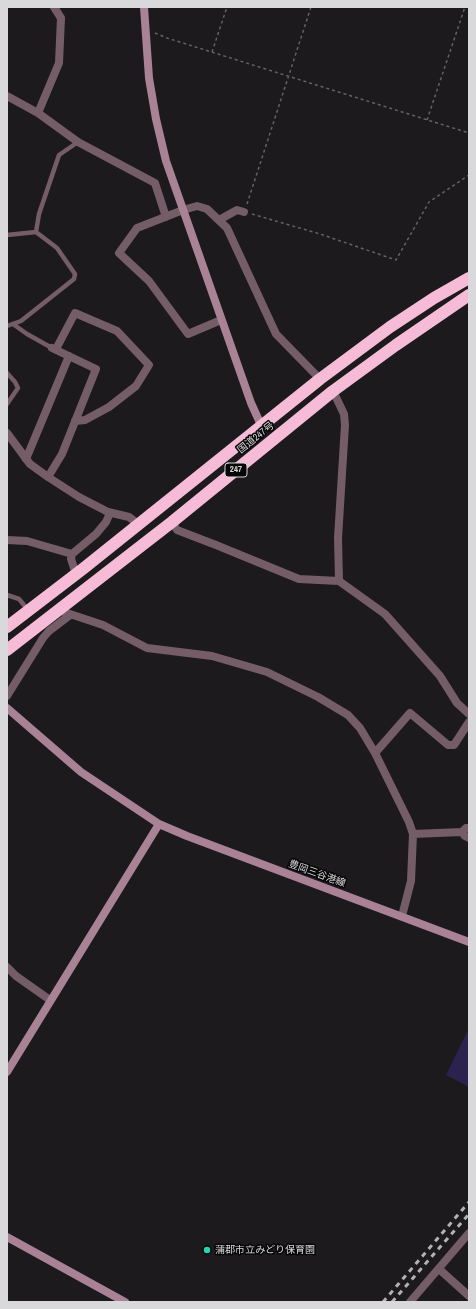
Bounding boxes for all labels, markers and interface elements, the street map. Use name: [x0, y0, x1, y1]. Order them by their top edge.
street label: 国道247号: [235, 420, 277, 456]
road number: 247: [225, 463, 247, 477]
street label: 豊岡三谷港線: [287, 858, 347, 890]
place label: 蒲郡市立みどり保育園: [215, 1244, 315, 1256]
marker: 蒲郡市立みどり保育園: [202, 1245, 212, 1255]

